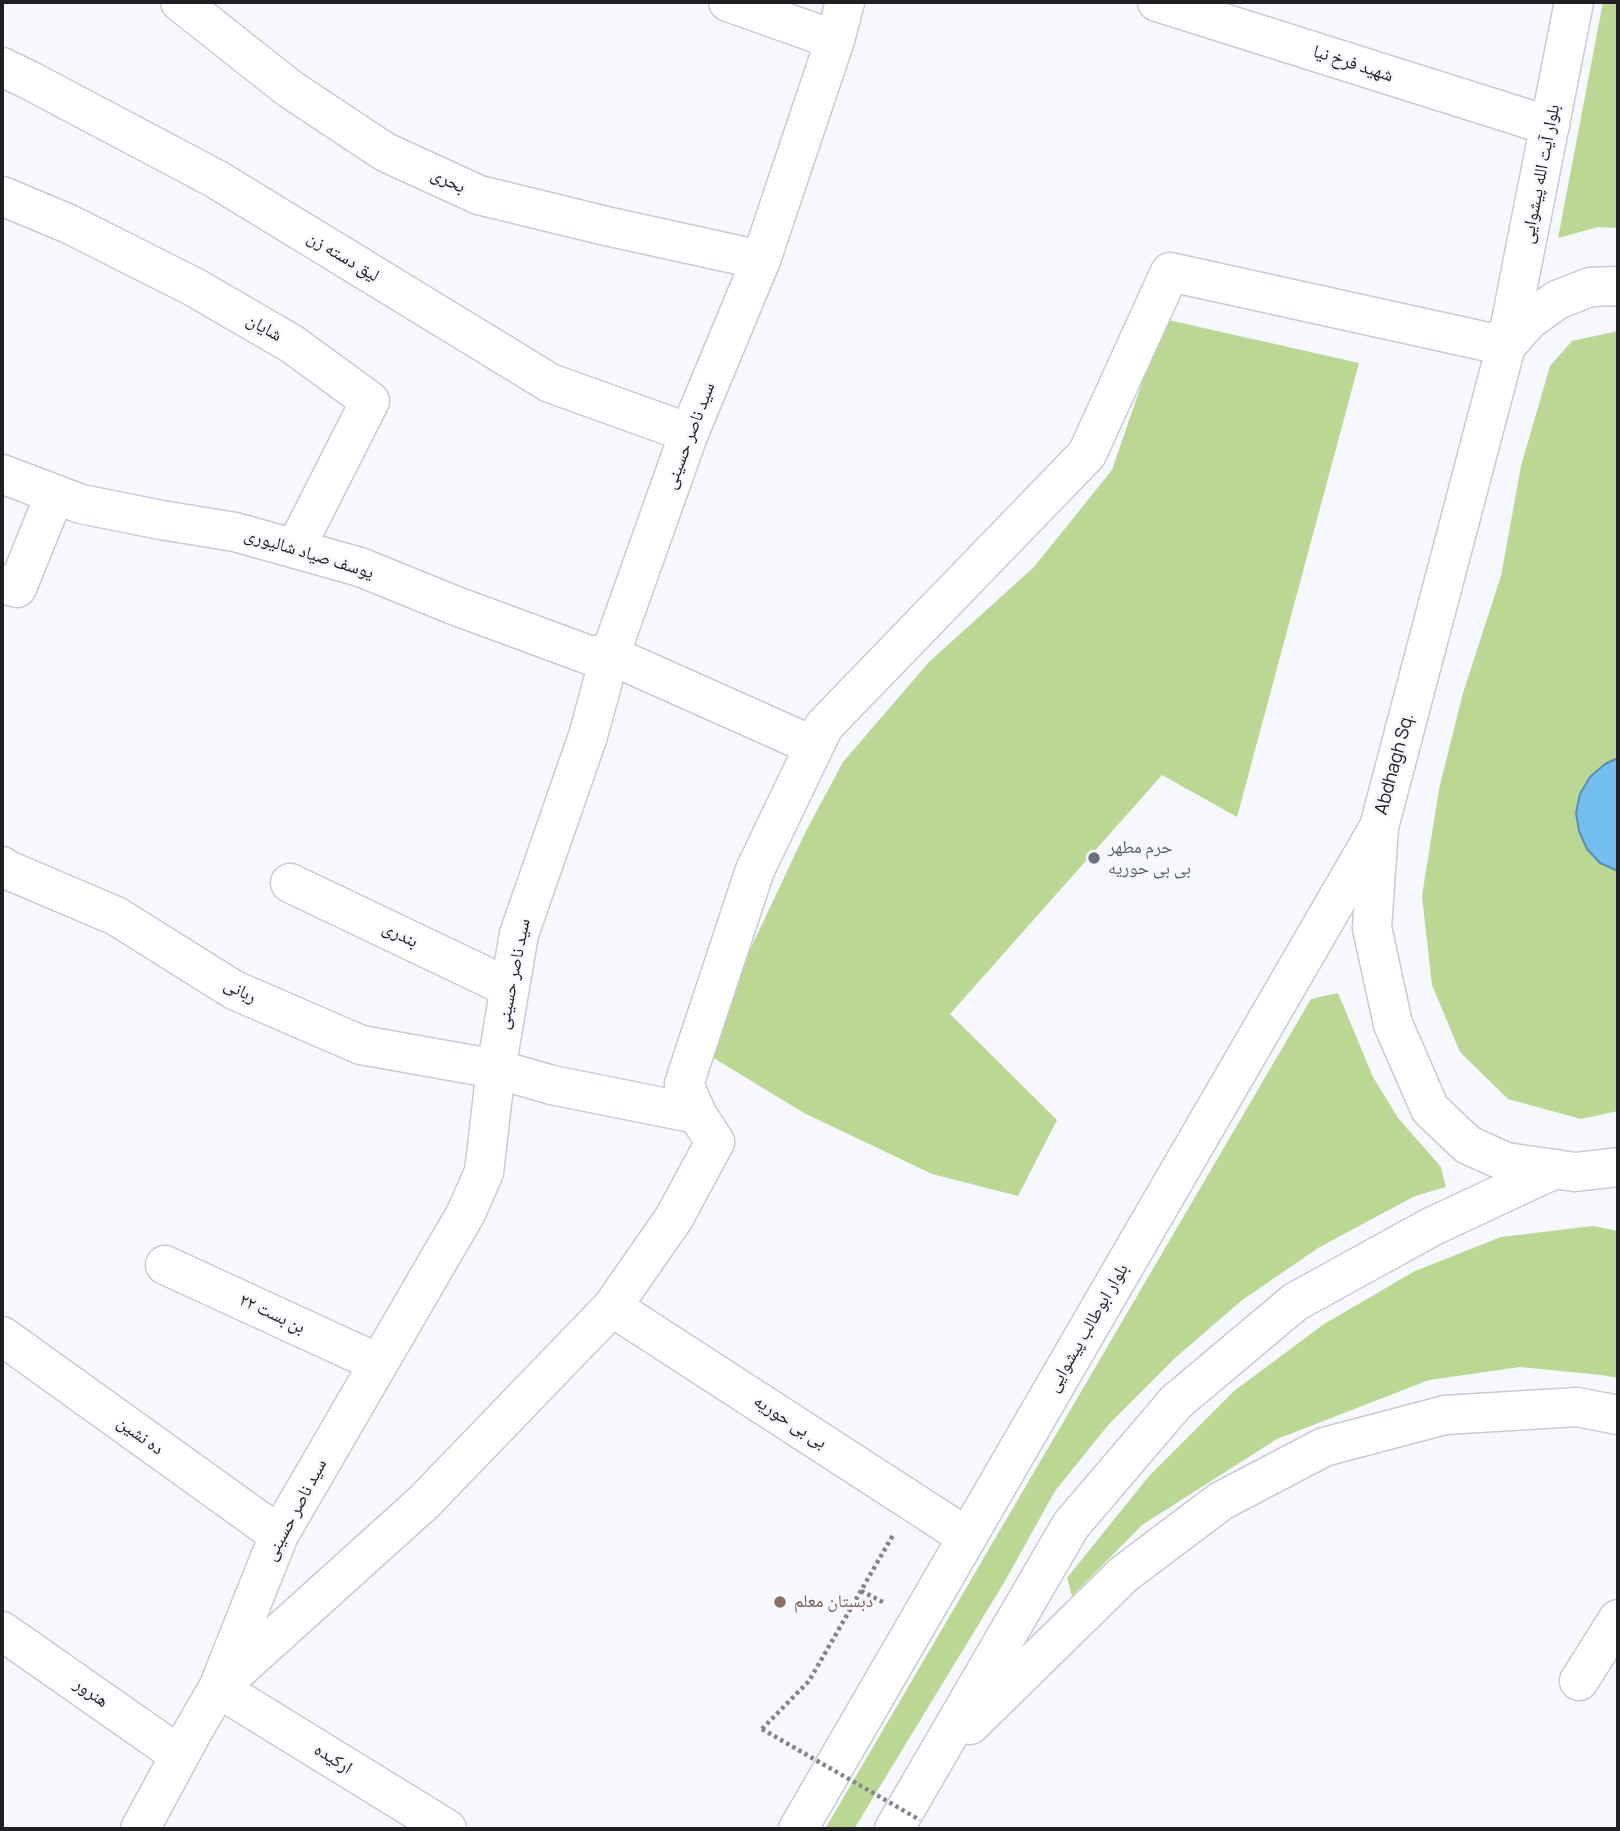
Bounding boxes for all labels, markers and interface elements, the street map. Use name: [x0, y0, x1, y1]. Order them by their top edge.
street label: شهید فرخ نیا: [1310, 41, 1396, 87]
street label: بلوار آیت الله پیشوایی: [1517, 103, 1565, 245]
street label: بحری: [427, 164, 469, 198]
street label: لیق دسته زن: [303, 227, 383, 287]
street label: شایان: [242, 309, 286, 347]
street label: سید ناصر حسینی: [660, 380, 720, 492]
street label: یوسف صیاد شالیوری: [242, 524, 376, 584]
street label: Abdhagh Sq.: [1371, 711, 1419, 817]
place label: حرم مطهر بی بی حوریه: [1108, 837, 1191, 880]
marker: حرم مطهر بی بی حوریه: [1086, 850, 1102, 866]
street label: بندری: [379, 917, 421, 953]
street label: سید ناصر حسینی: [493, 917, 535, 1031]
street label: ربانی: [220, 974, 260, 1008]
street label: بلوار ابوطالب پیشوایی: [1042, 1260, 1134, 1396]
street label: بن بست ۲۲: [236, 1289, 308, 1339]
street label: بی بی حوریه: [749, 1390, 831, 1454]
street label: ده نشین: [113, 1412, 167, 1460]
street label: سید ناصر حسینی: [260, 1455, 332, 1565]
place label: دبستان معلم: [794, 1591, 873, 1613]
marker: دبستان معلم: [772, 1594, 788, 1610]
street label: هنرور: [70, 1674, 112, 1712]
street label: ارکیده: [310, 1739, 356, 1779]

